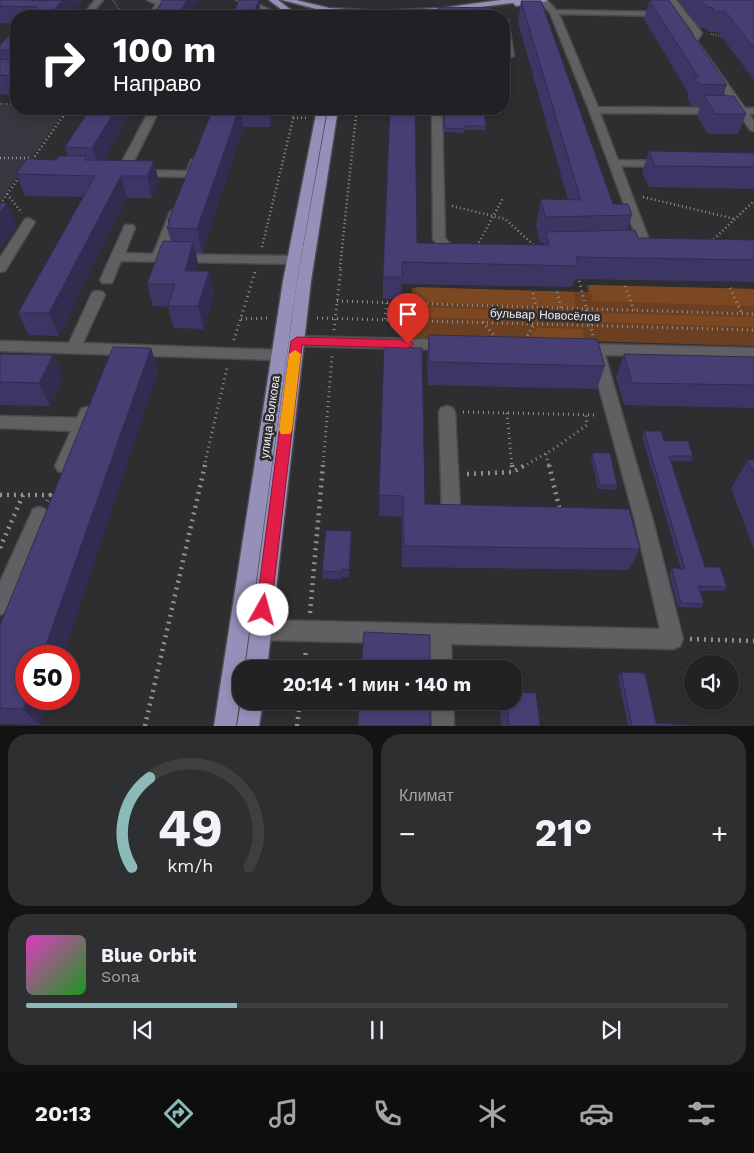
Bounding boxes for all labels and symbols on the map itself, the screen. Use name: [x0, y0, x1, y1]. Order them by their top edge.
pin: [387, 293, 429, 344]
street label: бульвар Новосёлов: [490, 306, 600, 324]
street label: улица Волкова: [257, 374, 283, 459]
position arrow: [236, 583, 288, 635]
speed limit sign: 50: [15, 645, 80, 710]

